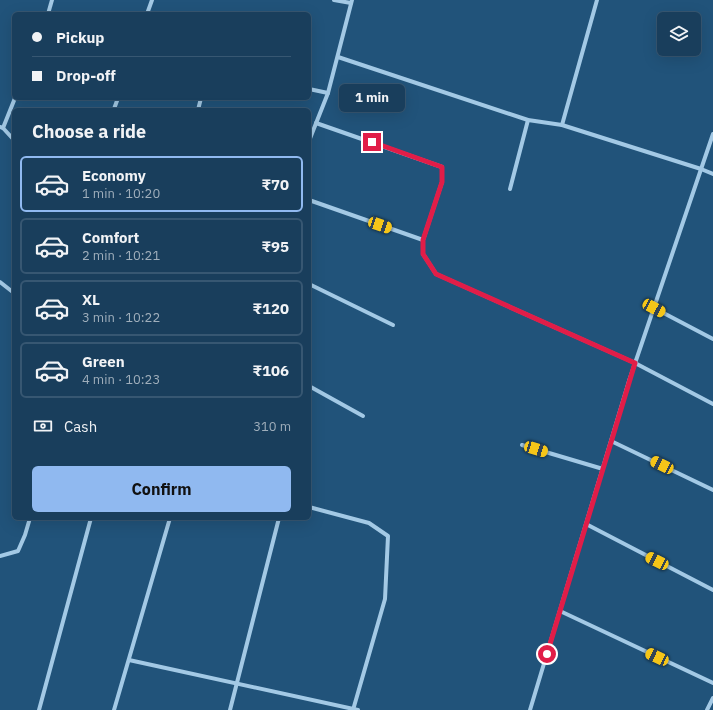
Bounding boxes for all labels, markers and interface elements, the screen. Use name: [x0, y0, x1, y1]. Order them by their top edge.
map controls: [657, 12, 701, 56]
button: layers: [657, 12, 701, 56]
text: Pickup: [56, 28, 104, 47]
text: Drop-off: [56, 66, 116, 85]
callout: 1 min: [339, 84, 405, 112]
text: 1 min: [355, 89, 389, 106]
text: Choose a ride: [32, 120, 146, 143]
route end: [363, 133, 381, 151]
icon: car: [34, 166, 70, 202]
text: Economy: [82, 166, 146, 185]
text: ₹70: [262, 175, 289, 194]
text: 1 min · 10:20: [82, 185, 160, 202]
car: [367, 215, 393, 235]
icon: car: [34, 228, 70, 264]
text: Comfort: [82, 228, 139, 247]
text: ₹95: [262, 237, 289, 256]
text: 2 min · 10:21: [82, 247, 160, 264]
icon: car: [34, 290, 70, 326]
text: XL: [82, 290, 100, 309]
car: [641, 297, 667, 319]
text: ₹120: [253, 299, 289, 318]
text: 3 min · 10:22: [82, 309, 160, 326]
icon: car: [34, 352, 70, 388]
text: Green: [82, 352, 125, 371]
text: ₹106: [253, 361, 289, 380]
text: 4 min · 10:23: [82, 371, 160, 388]
icon: cash: [32, 415, 54, 437]
text: Cash: [64, 417, 97, 436]
text: 310 m: [253, 418, 291, 435]
car: [523, 440, 549, 458]
car: [649, 454, 675, 476]
button: Confirm: [32, 466, 291, 512]
car: [644, 550, 670, 572]
route start: [538, 645, 556, 663]
car: [644, 646, 670, 668]

